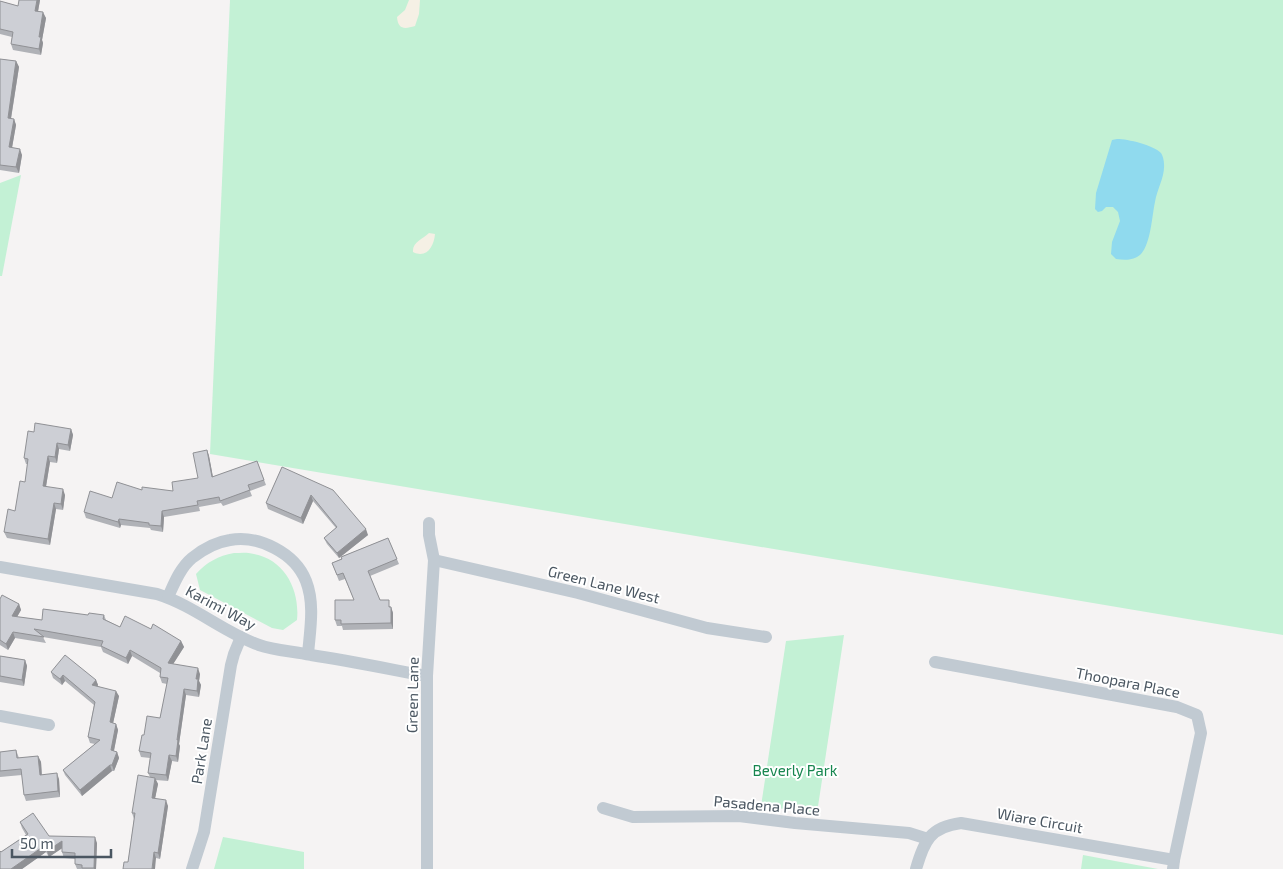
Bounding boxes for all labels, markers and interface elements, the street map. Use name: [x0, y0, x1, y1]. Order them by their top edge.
street label: Green Lane West: [546, 561, 662, 607]
street label: Karimi Way: [183, 581, 259, 633]
street label: Green Lane: [402, 657, 422, 733]
street label: Thoopara Place: [1074, 663, 1182, 701]
street label: Park Lane: [187, 717, 215, 785]
park label: Beverly Park: [753, 761, 838, 779]
street label: Pasadena Place: [713, 791, 821, 819]
street label: Wiare Circuit: [996, 804, 1085, 836]
scale bar: [12, 826, 111, 858]
text: 50 m: [20, 834, 54, 852]

